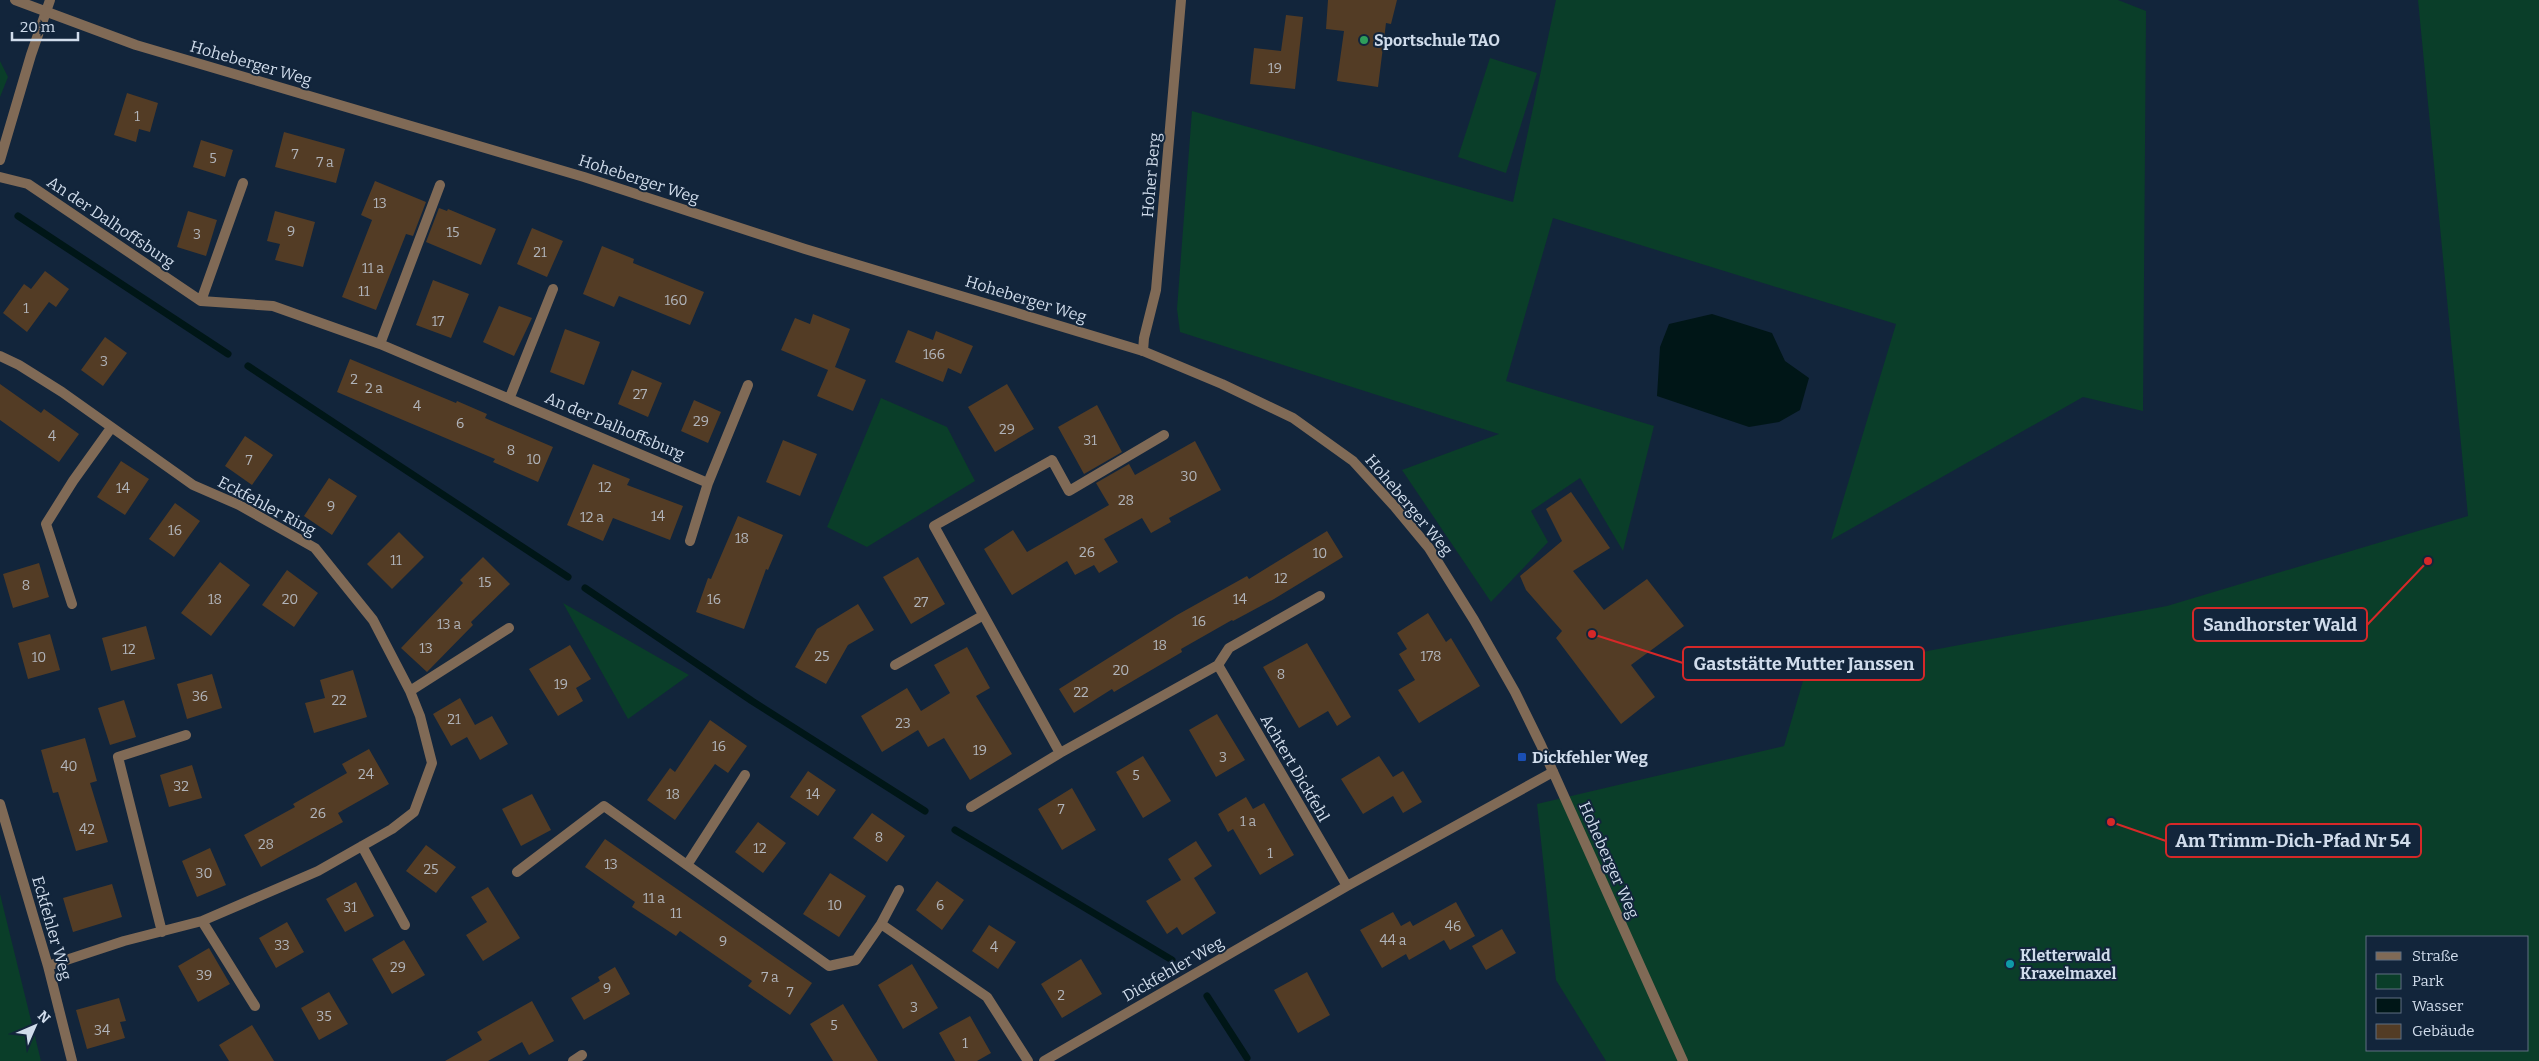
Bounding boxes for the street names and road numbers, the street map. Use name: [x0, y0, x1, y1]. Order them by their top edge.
street label: Hoheberger Weg: [188, 37, 314, 89]
street label: Hoher Berg: [1138, 132, 1164, 218]
street label: Hoheberger Weg: [576, 151, 702, 207]
street label: An der Dalhoffsburg: [44, 172, 179, 272]
street label: Hoheberger Weg: [963, 272, 1089, 326]
street label: An der Dalhoffsburg: [542, 388, 688, 464]
street label: Hoheberger Weg: [1361, 451, 1457, 559]
street label: Eckfehler Ring: [215, 472, 319, 540]
street label: Achtert Dickfehl: [1257, 711, 1334, 825]
street label: Hoheberger Weg: [1575, 799, 1643, 921]
street label: Eckfehler Weg: [28, 874, 76, 982]
street label: Dickfehler Weg: [1119, 932, 1227, 1006]

